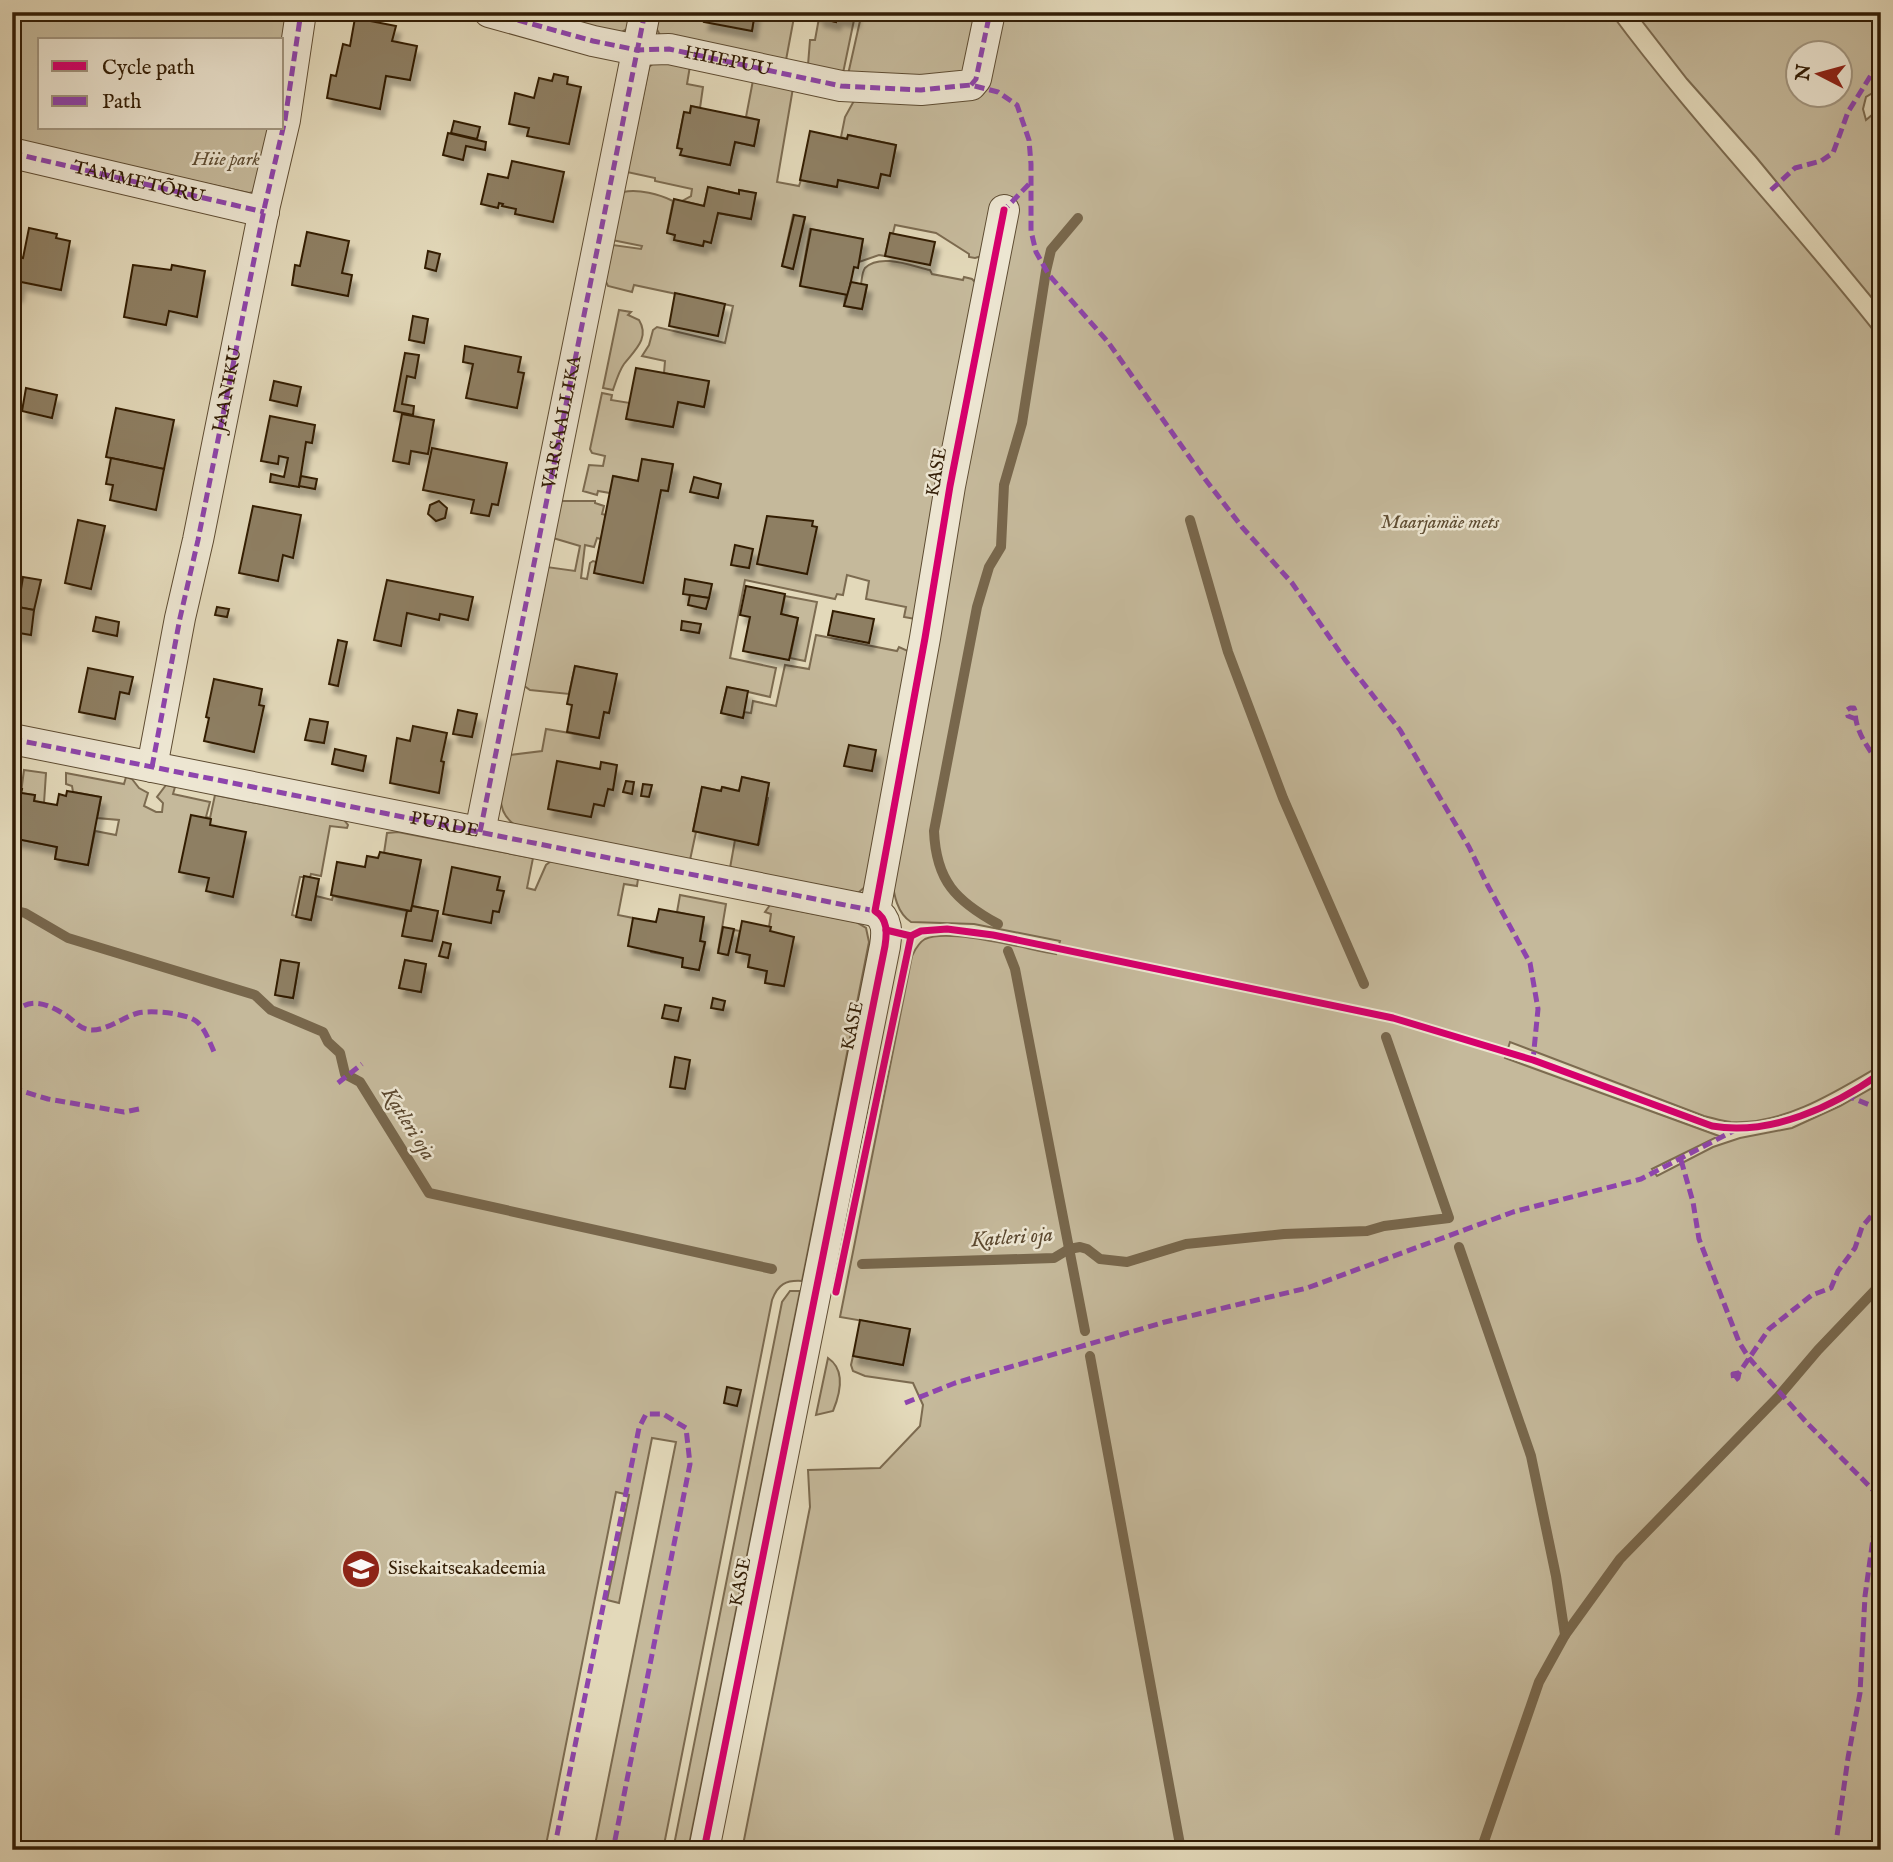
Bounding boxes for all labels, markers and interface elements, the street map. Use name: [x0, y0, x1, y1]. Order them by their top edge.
legend: [38, 38, 284, 130]
north arrow: [1784, 38, 1854, 108]
street label: HIIEPUU: [682, 41, 775, 83]
text: Cycle path: [102, 55, 195, 82]
text: N: [1791, 62, 1817, 83]
text: Path: [102, 89, 141, 116]
park label: Hiie park: [191, 148, 260, 172]
street label: TAMMETÕRU: [70, 156, 208, 210]
street label: JAANIKU: [207, 344, 249, 437]
street label: VARSAALLIKA: [537, 352, 588, 492]
street label: KASE: [921, 446, 953, 498]
park label: Maarjamäe mets: [1381, 511, 1500, 535]
street label: PURDE: [408, 807, 481, 844]
street label: KASE: [836, 999, 870, 1053]
water label: Katleri oja: [374, 1081, 441, 1166]
water label: Katleri oja: [969, 1222, 1054, 1254]
school or university icon: Sisekaitseakadeemia: [340, 1548, 382, 1590]
street label: KASE: [724, 1555, 758, 1609]
place label: Sisekaitseakadeemia: [388, 1557, 546, 1581]

